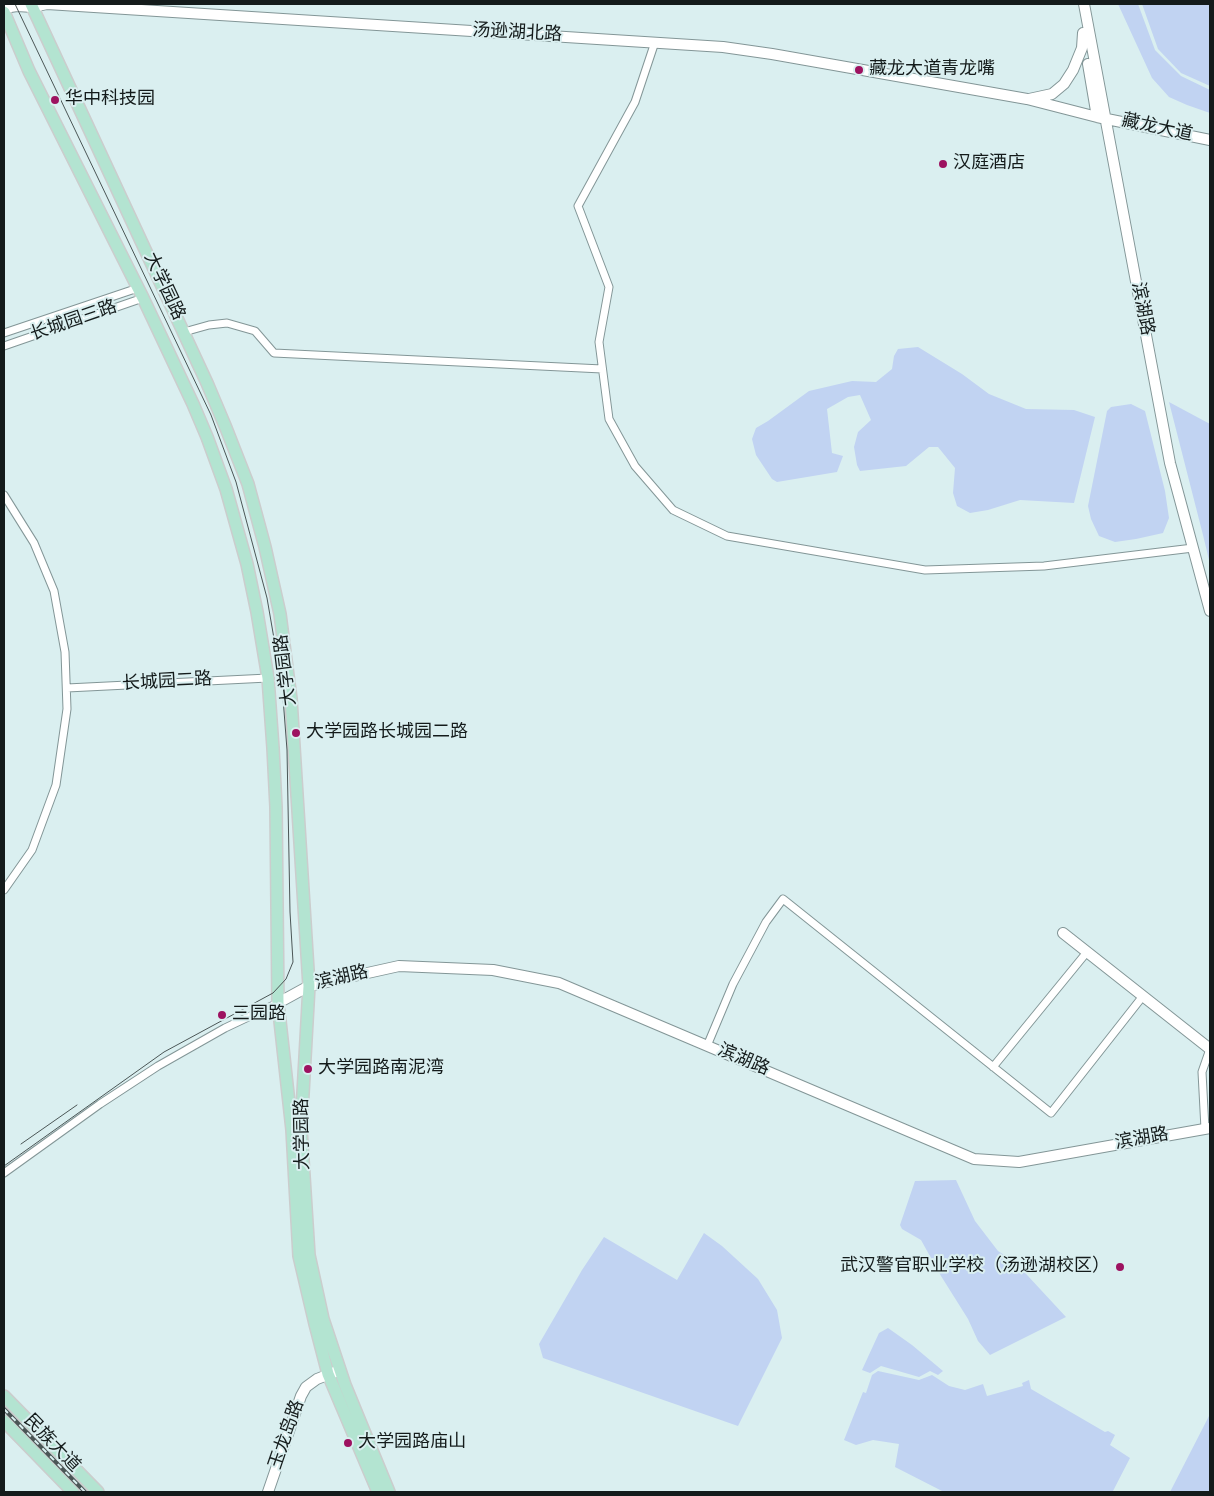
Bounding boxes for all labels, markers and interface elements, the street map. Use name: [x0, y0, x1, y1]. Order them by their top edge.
street label: 汤逊湖北路: [471, 21, 563, 47]
place label: 藏龙大道青龙嘴: [869, 59, 995, 81]
marker: 藏龙大道青龙嘴: [853, 64, 865, 76]
place label: 华中科技园: [65, 89, 155, 111]
marker: 华中科技园: [49, 94, 61, 106]
street label: 藏龙大道: [1120, 111, 1194, 147]
place label: 汉庭酒店: [953, 153, 1025, 175]
marker: 汉庭酒店: [937, 158, 949, 170]
street label: 大学园路: [138, 250, 188, 324]
street label: 滨湖路: [1125, 280, 1157, 338]
street label: 长城园三路: [28, 297, 120, 347]
street label: 大学园路: [272, 633, 302, 707]
street label: 长城园二路: [121, 670, 213, 696]
place label: 大学园路长城园二路: [306, 722, 468, 744]
marker: 大学园路长城园二路: [290, 727, 302, 739]
street label: 滨湖路: [313, 962, 371, 996]
place label: 三园路: [232, 1004, 286, 1026]
marker: 三园路: [216, 1009, 228, 1021]
street label: 滨湖路: [714, 1041, 772, 1081]
place label: 大学园路南泥湾: [318, 1058, 444, 1080]
marker: 大学园路南泥湾: [302, 1063, 314, 1075]
street label: 大学园路: [293, 1098, 315, 1170]
street label: 滨湖路: [1114, 1125, 1170, 1155]
place label: 武汉警官职业学校（汤逊湖校区）: [840, 1256, 1110, 1278]
marker: 武汉警官职业学校（汤逊湖校区）: [1114, 1261, 1126, 1273]
street label: 玉龙岛路: [266, 1397, 310, 1473]
street label: 民族大道: [18, 1411, 84, 1477]
place label: 大学园路庙山: [358, 1432, 466, 1454]
marker: 大学园路庙山: [342, 1437, 354, 1449]

